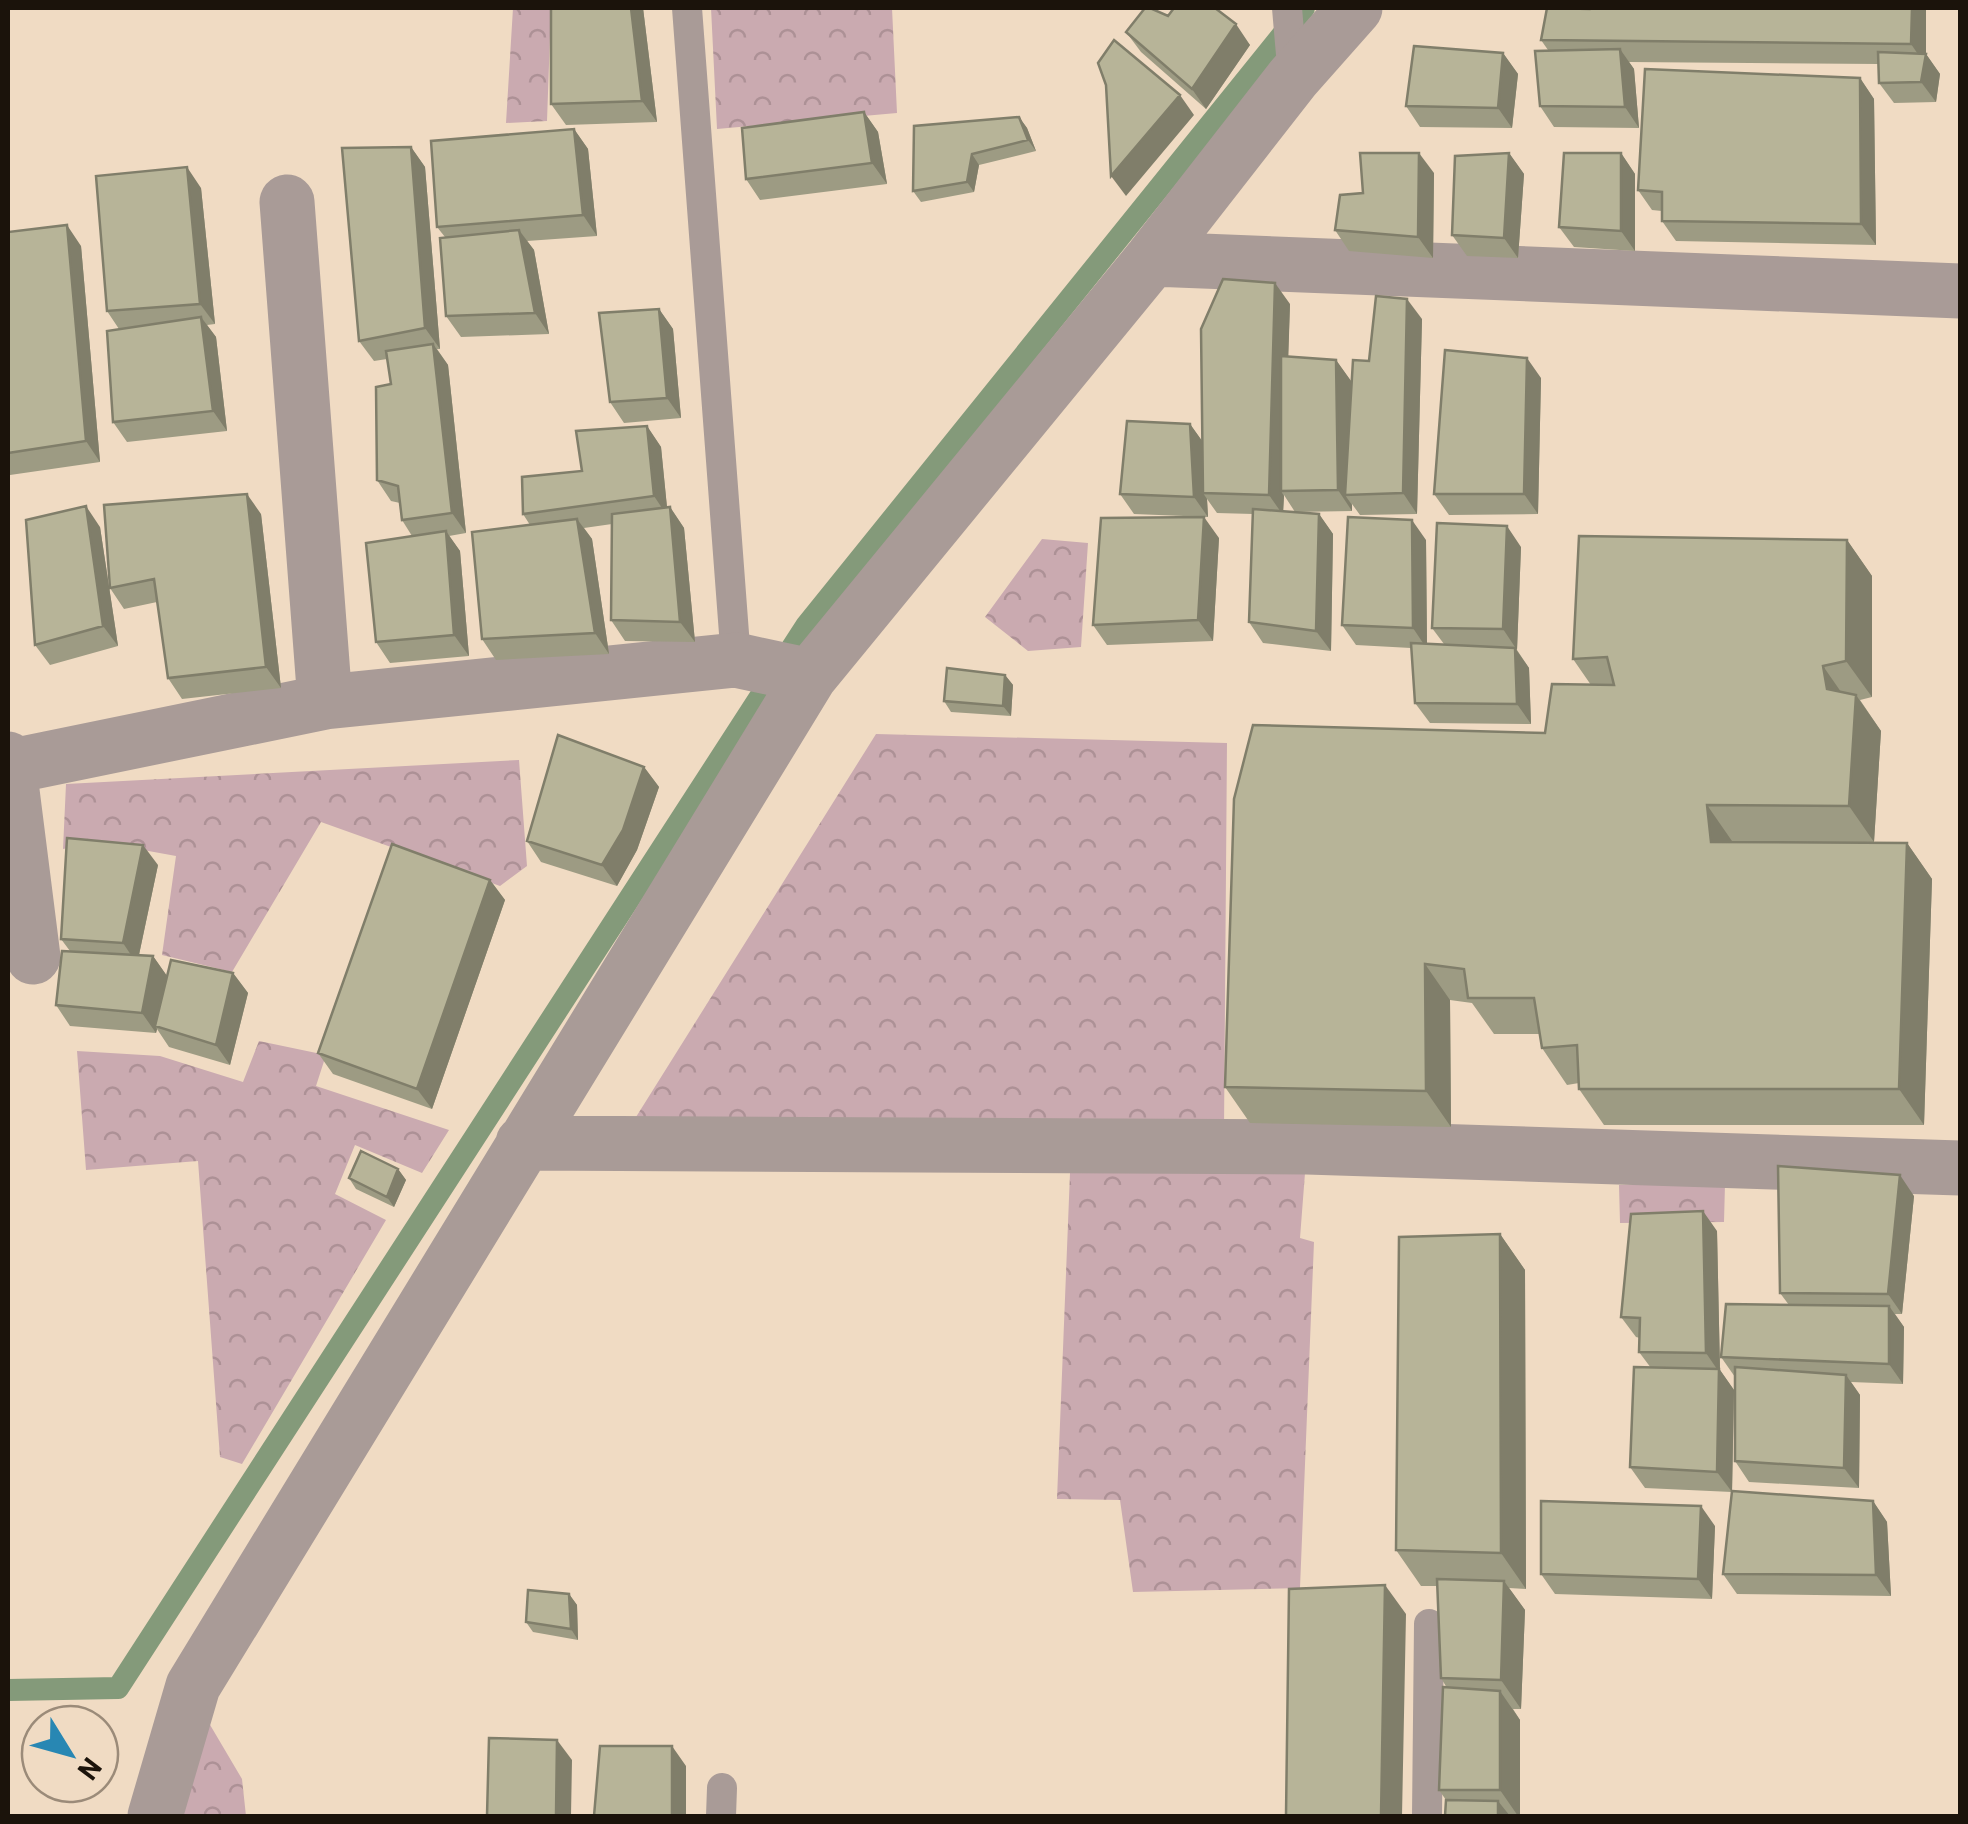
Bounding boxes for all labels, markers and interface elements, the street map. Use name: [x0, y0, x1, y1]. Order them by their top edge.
north arrow: [20, 1704, 120, 1804]
text: N: [72, 1752, 110, 1787]

